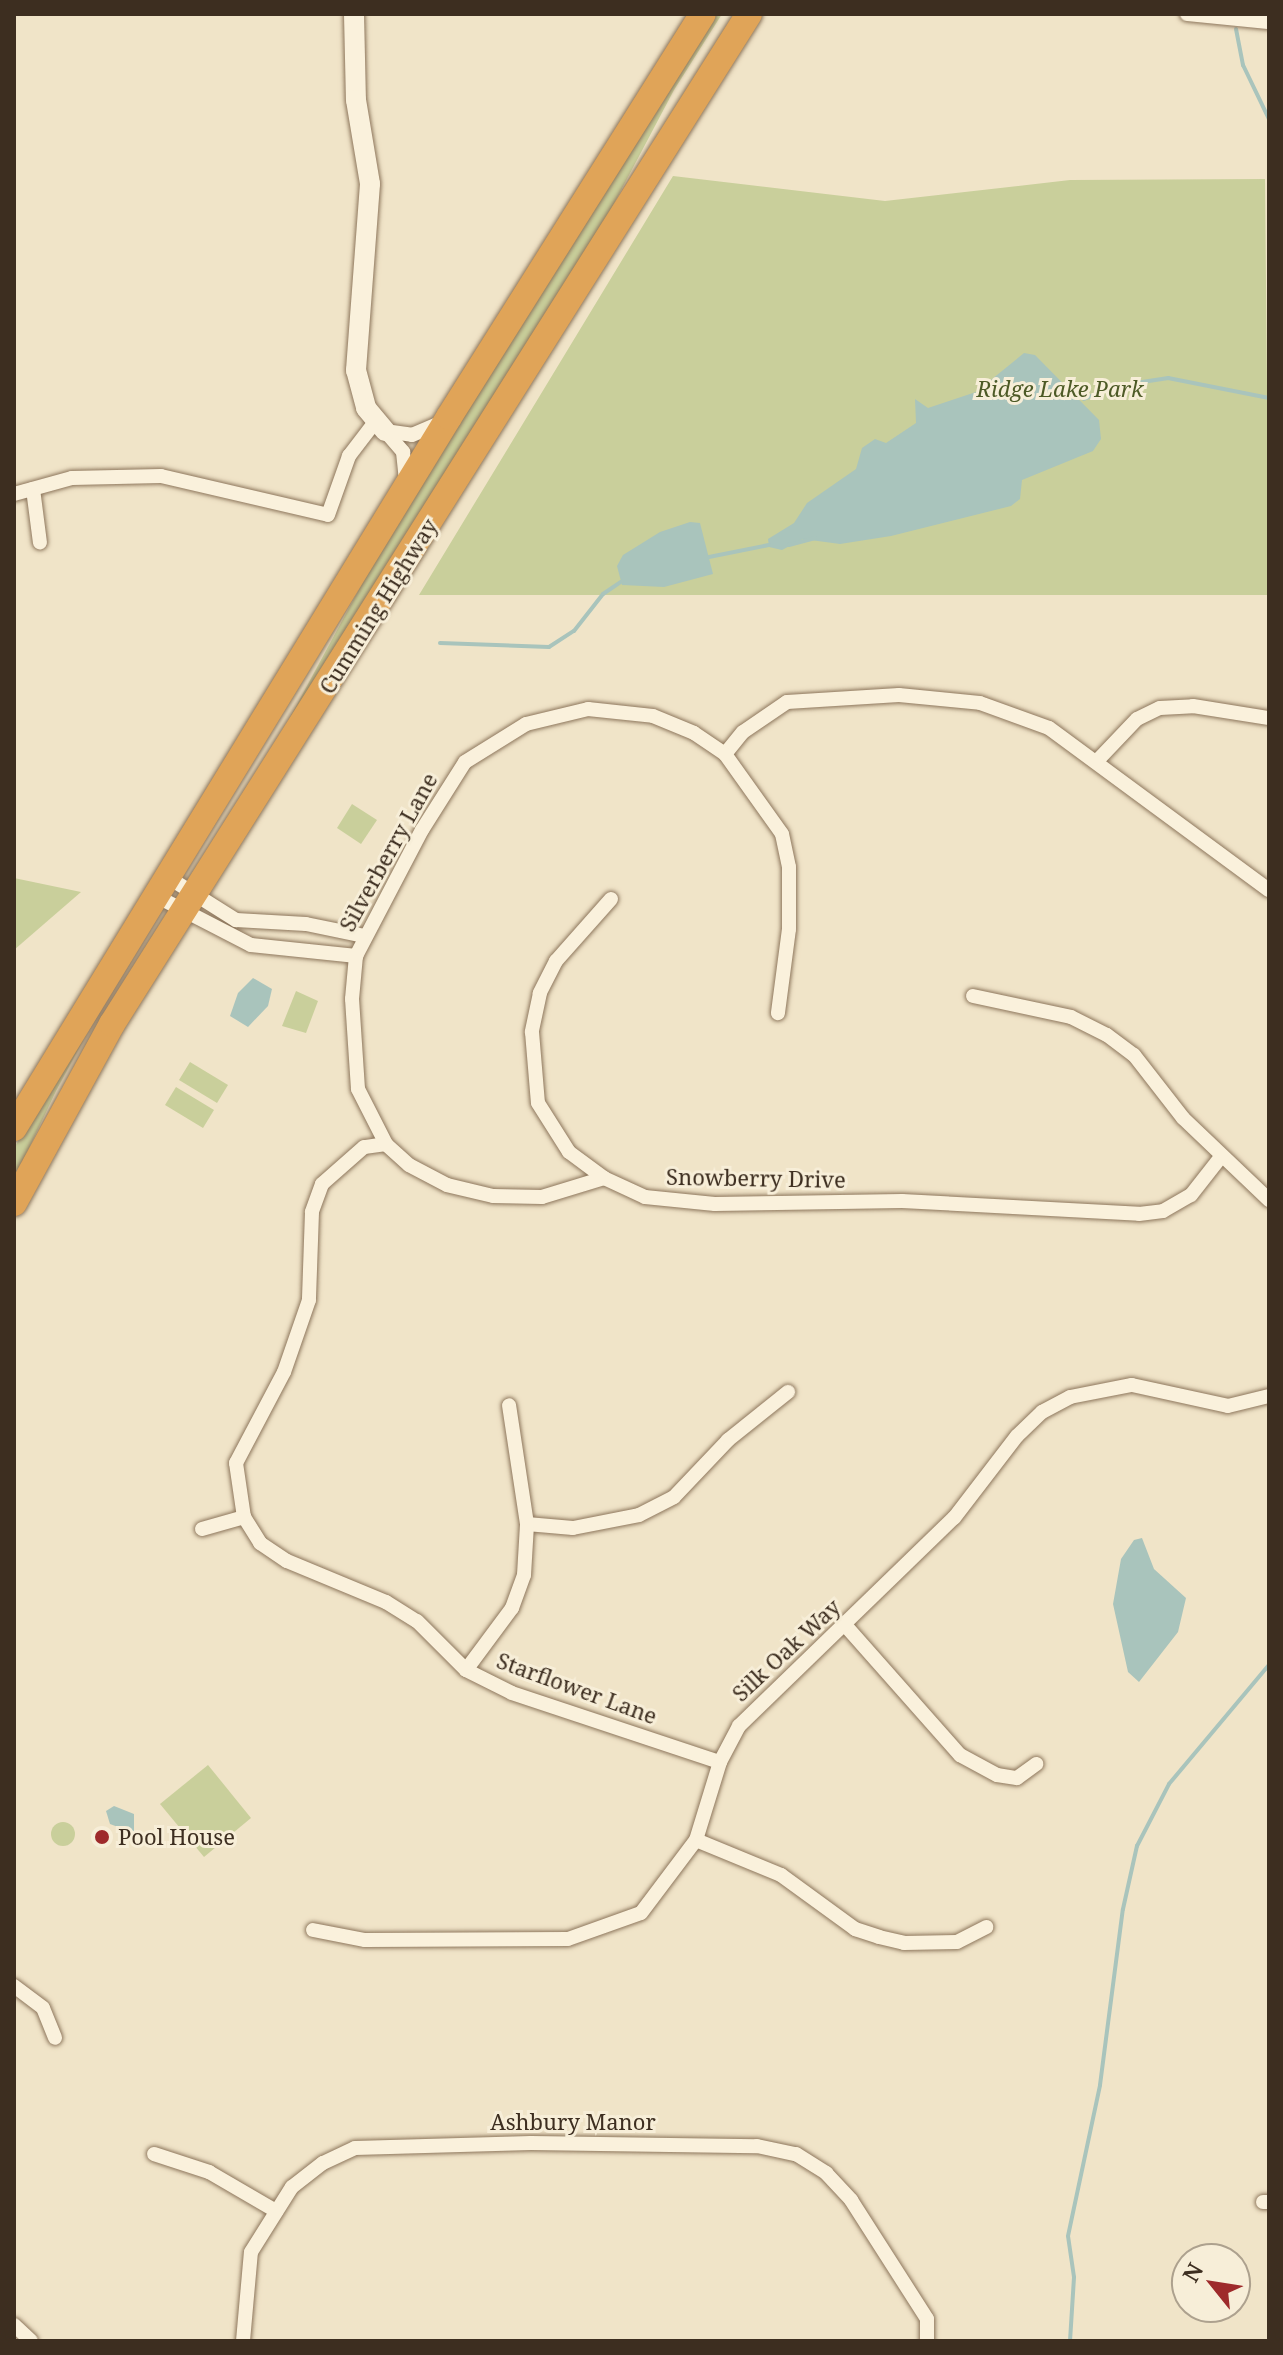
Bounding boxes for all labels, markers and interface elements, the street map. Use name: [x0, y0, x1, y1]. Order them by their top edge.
park label: Ridge Lake Park: [976, 376, 1144, 402]
street label: Cumming Highway: [313, 514, 443, 698]
street label: Silverberry Lane: [334, 768, 442, 936]
street label: Snowberry Drive: [666, 1163, 846, 1193]
street label: Silk Oak Way: [727, 1593, 845, 1707]
street label: Starflower Lane: [493, 1647, 661, 1729]
place label: Pool House: [118, 1824, 235, 1850]
marker: Pool House: [93, 1828, 111, 1846]
street label: Ashbury Manor: [490, 2109, 656, 2135]
north arrow: [1171, 2243, 1251, 2323]
text: N: [1175, 2257, 1209, 2287]

